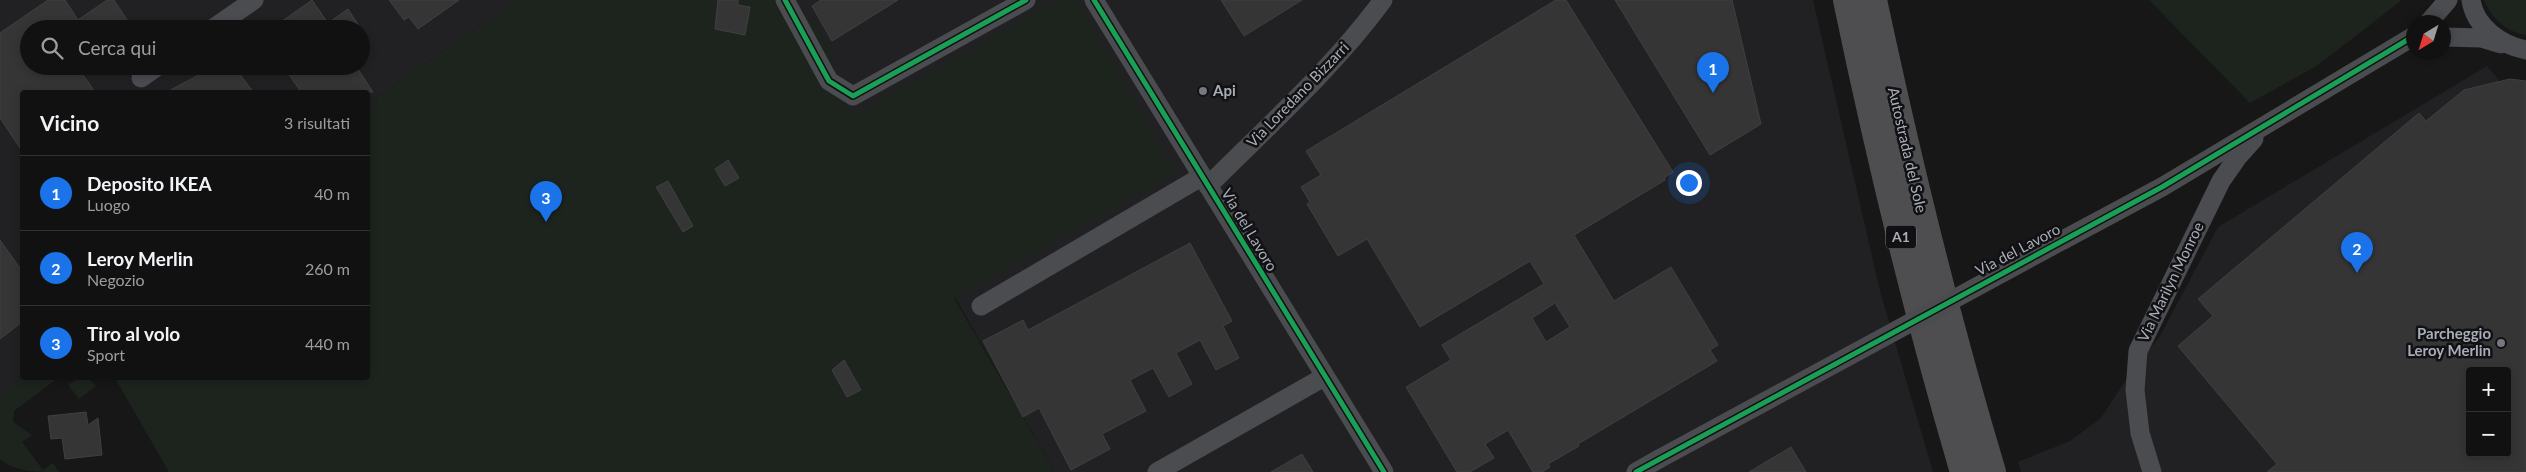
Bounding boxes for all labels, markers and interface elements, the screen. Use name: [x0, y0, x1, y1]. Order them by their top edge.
north arrow: [2406, 15, 2451, 60]
search box: [20, 20, 370, 75]
icon: search: [38, 34, 66, 62]
text: Cerca qui: [78, 36, 156, 59]
street label: Via Loredano Bizzarri: [1243, 38, 1352, 151]
pin: 1: [1697, 52, 1729, 93]
place label: Api: [1212, 81, 1236, 99]
marker: Api: [1197, 85, 1209, 97]
street label: Autostrada del Sole: [1885, 85, 1931, 214]
text: Vicino: [40, 110, 99, 135]
text: 3 risultati: [284, 113, 350, 132]
your location: [1676, 170, 1702, 196]
text: Deposito IKEA: [87, 172, 212, 195]
pin: 3: [530, 181, 562, 222]
text: 1: [51, 184, 61, 203]
text: 40 m: [314, 184, 350, 203]
street label: Via del Lavoro: [1218, 185, 1282, 274]
text: Luogo: [87, 195, 130, 214]
street label: Via del Lavoro: [1972, 219, 2063, 279]
street label: Via Marilyn Monroe: [2133, 219, 2207, 344]
road number: A1: [1886, 226, 1916, 248]
pin: 2: [2341, 232, 2373, 273]
text: Leroy Merlin: [87, 247, 193, 270]
text: 2: [51, 259, 61, 278]
text: 260 m: [305, 259, 350, 278]
text: Negozio: [87, 270, 145, 289]
text: Tiro al volo: [87, 322, 180, 345]
place label: Parcheggio Leroy Merlin: [2407, 324, 2491, 359]
text: 3: [51, 334, 61, 353]
text: 440 m: [305, 334, 350, 353]
marker: Parcheggio Leroy Merlin: [2495, 337, 2507, 349]
text: Sport: [87, 345, 125, 364]
map controls: [2466, 367, 2511, 457]
button: +: [2466, 367, 2511, 412]
button: −: [2466, 412, 2511, 457]

